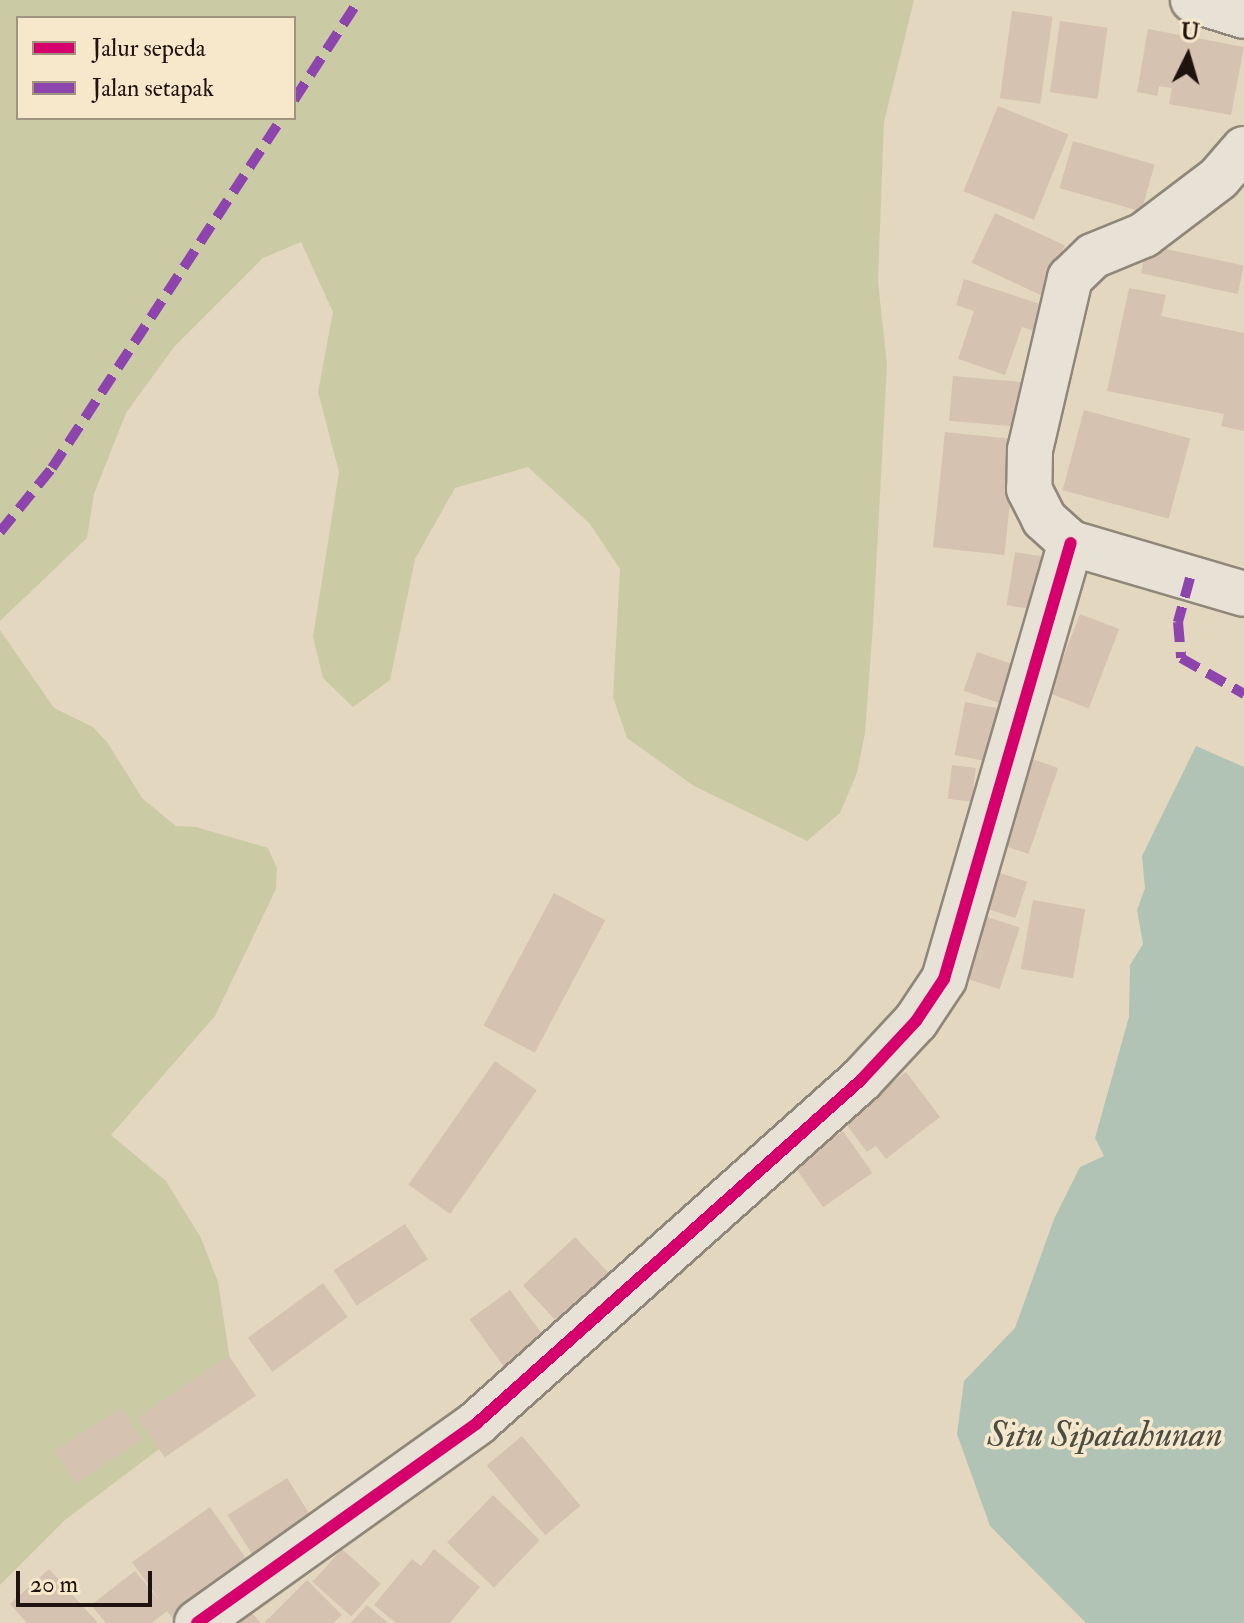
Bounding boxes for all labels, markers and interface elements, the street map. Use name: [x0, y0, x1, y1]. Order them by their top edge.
legend: [16, 16, 296, 120]
north arrow: [1148, 16, 1228, 96]
text: U: [1180, 17, 1200, 47]
text: Jalur sepeda: [92, 33, 206, 64]
text: Jalan setapak: [92, 73, 214, 104]
water label: Situ Sipatahunan: [987, 1413, 1223, 1457]
scale bar: [20, 1555, 156, 1605]
text: 20 m: [30, 1569, 78, 1600]

